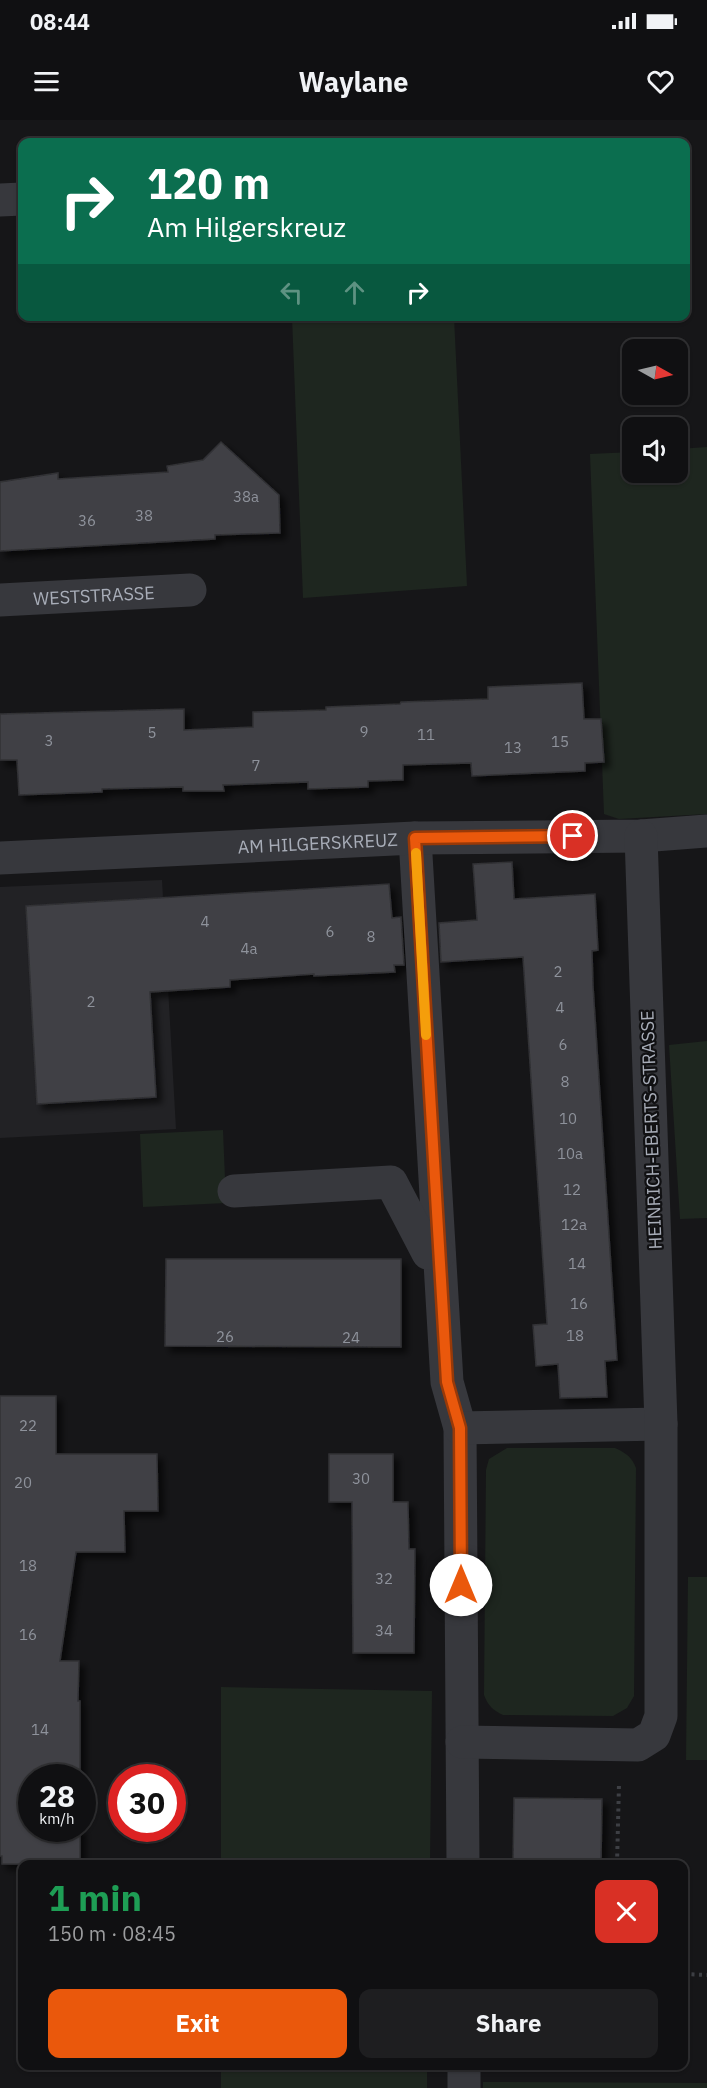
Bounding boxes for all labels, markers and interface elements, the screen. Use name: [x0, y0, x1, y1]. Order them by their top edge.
text: 08:44: [30, 7, 90, 36]
text: Waylane: [299, 64, 408, 99]
icon: menu: [30, 65, 63, 98]
icon: heart: [644, 65, 677, 98]
text: 120 m: [147, 156, 270, 211]
icon: right: [48, 162, 126, 240]
text: Am Hilgerskreuz: [147, 209, 346, 244]
icon: left: [275, 276, 308, 309]
icon: ahead: [338, 276, 371, 309]
icon: right: [401, 276, 434, 309]
north arrow: [622, 339, 688, 405]
map controls: [622, 339, 688, 483]
button: sound: [622, 417, 688, 483]
house number: 38a: [233, 487, 259, 506]
house number: 38: [135, 506, 153, 525]
house number: 36: [78, 511, 96, 530]
street label: WESTSTRASSE: [32, 580, 155, 610]
house number: 9: [359, 722, 369, 741]
house number: 5: [147, 723, 157, 742]
house number: 11: [417, 725, 435, 744]
house number: 3: [44, 731, 54, 750]
house number: 15: [551, 732, 569, 751]
house number: 13: [504, 738, 522, 757]
house number: 7: [251, 756, 261, 775]
pin: [547, 810, 598, 861]
icon: arrive: [556, 819, 589, 852]
street label: AM HILGERSKREUZ: [237, 827, 398, 858]
house number: 4: [200, 912, 210, 931]
house number: 6: [325, 922, 335, 941]
house number: 8: [366, 927, 376, 946]
house number: 4a: [240, 939, 258, 958]
house number: 2: [553, 962, 563, 981]
house number: 2: [86, 992, 96, 1011]
house number: 4: [555, 998, 565, 1017]
street label: HEINRICH-EBERTS-STRASSE: [635, 1010, 667, 1250]
house number: 6: [558, 1035, 568, 1054]
house number: 8: [560, 1072, 570, 1091]
house number: 10: [559, 1109, 577, 1128]
house number: 10a: [557, 1144, 583, 1163]
house number: 12: [563, 1180, 581, 1199]
house number: 12a: [561, 1215, 587, 1234]
house number: 14: [568, 1254, 586, 1273]
house number: 16: [570, 1294, 588, 1313]
house number: 18: [566, 1326, 584, 1345]
house number: 26: [216, 1327, 234, 1346]
house number: 24: [342, 1328, 360, 1347]
house number: 22: [19, 1416, 37, 1435]
house number: 30: [352, 1469, 370, 1488]
house number: 20: [14, 1473, 32, 1492]
position arrow: [429, 1553, 493, 1617]
house number: 18: [19, 1556, 37, 1575]
house number: 32: [375, 1569, 393, 1588]
house number: 34: [375, 1621, 393, 1640]
house number: 16: [19, 1625, 37, 1644]
house number: 14: [31, 1720, 49, 1739]
speed limit sign: 30: [108, 1764, 186, 1842]
text: 28: [39, 1776, 75, 1815]
text: km/h: [39, 1809, 75, 1828]
text: 1 min: [48, 1874, 142, 1921]
button: close: [595, 1880, 658, 1943]
text: 150 m · 08:45: [48, 1920, 176, 1947]
button: Exit: [48, 1989, 347, 2058]
button: Share: [359, 1989, 658, 2058]

